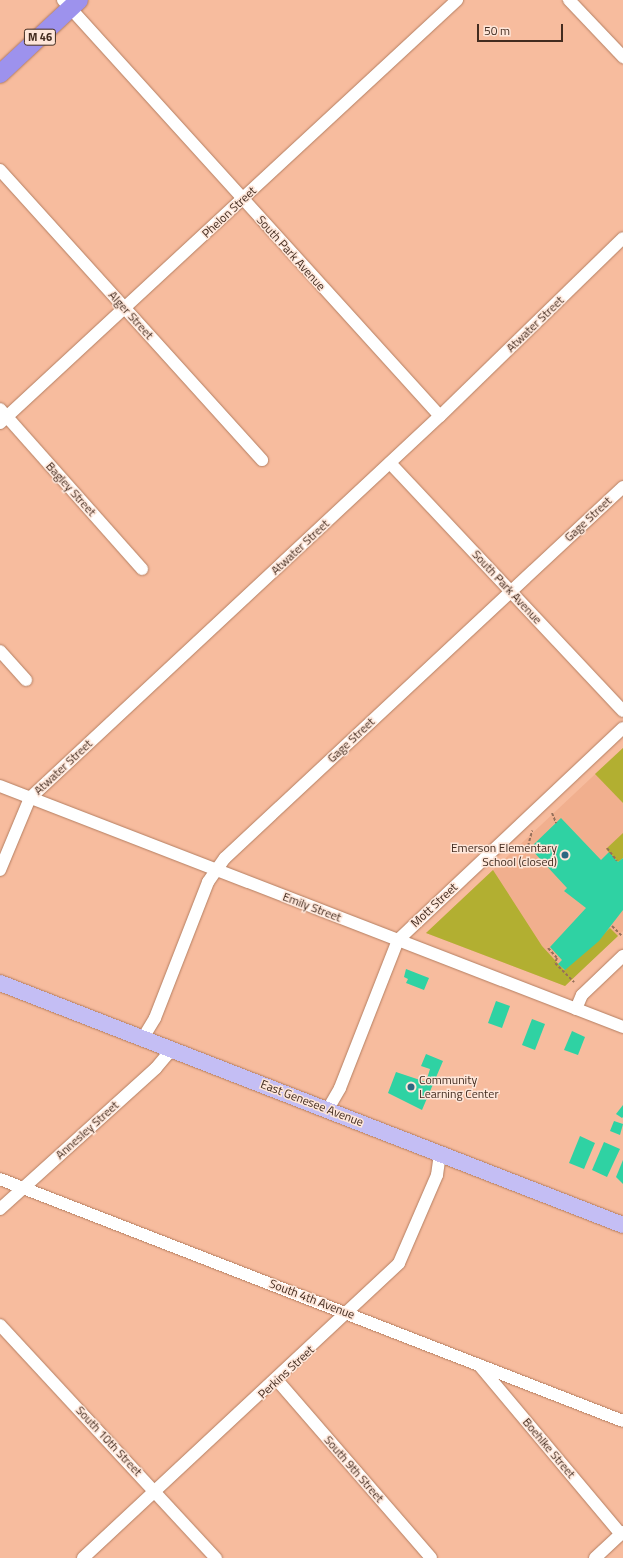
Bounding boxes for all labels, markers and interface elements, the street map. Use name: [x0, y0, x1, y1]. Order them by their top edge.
scale bar: [479, 16, 565, 42]
text: 50 m: [484, 21, 510, 40]
road number: M 46: [23, 28, 57, 46]
street label: Phelon Street: [199, 183, 259, 241]
street label: South Park Avenue: [254, 213, 328, 293]
street label: Alger Street: [106, 288, 156, 342]
street label: Atwater Street: [503, 293, 567, 355]
street label: Bagley Street: [43, 459, 99, 519]
street label: Gage Street: [561, 494, 615, 544]
street label: Atwater Street: [268, 516, 332, 578]
street label: South Park Avenue: [469, 547, 545, 627]
street label: Gage Street: [324, 715, 378, 765]
street label: Atwater Street: [31, 736, 95, 798]
place label: Emerson Elementary School (closed): [451, 841, 557, 869]
marker: Emerson Elementary School (closed): [560, 850, 570, 860]
street label: Mott Street: [408, 880, 460, 930]
street label: Emily Street: [281, 889, 343, 925]
place label: Community Learning Center: [419, 1073, 499, 1101]
street label: East Genesee Avenue: [259, 1077, 365, 1129]
marker: Community Learning Center: [406, 1082, 416, 1092]
street label: Annesley Street: [53, 1098, 121, 1162]
street label: South 4th Avenue: [267, 1276, 357, 1322]
street label: Perkins Street: [255, 1342, 317, 1402]
street label: South 10th Street: [73, 1403, 145, 1479]
street label: Boehlke Street: [520, 1415, 578, 1481]
street label: South 9th Street: [321, 1433, 387, 1505]

